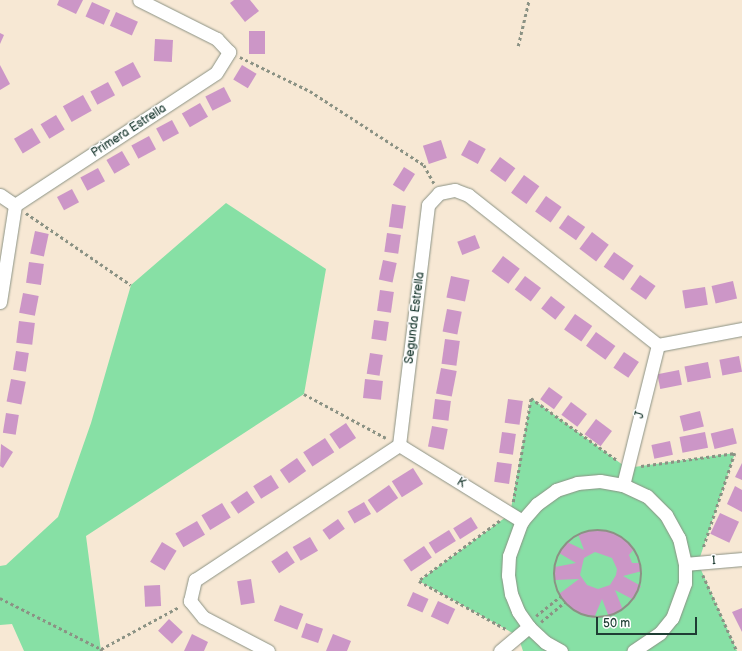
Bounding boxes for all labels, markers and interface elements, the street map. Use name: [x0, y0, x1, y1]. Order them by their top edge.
street label: Primera Estrella: [89, 101, 169, 161]
street label: Segunda Estrella: [402, 271, 428, 365]
street label: J: [632, 410, 648, 420]
street label: K: [454, 475, 468, 491]
street label: I: [712, 554, 716, 568]
scale bar: [598, 609, 699, 635]
text: 50 m: [603, 616, 630, 631]

